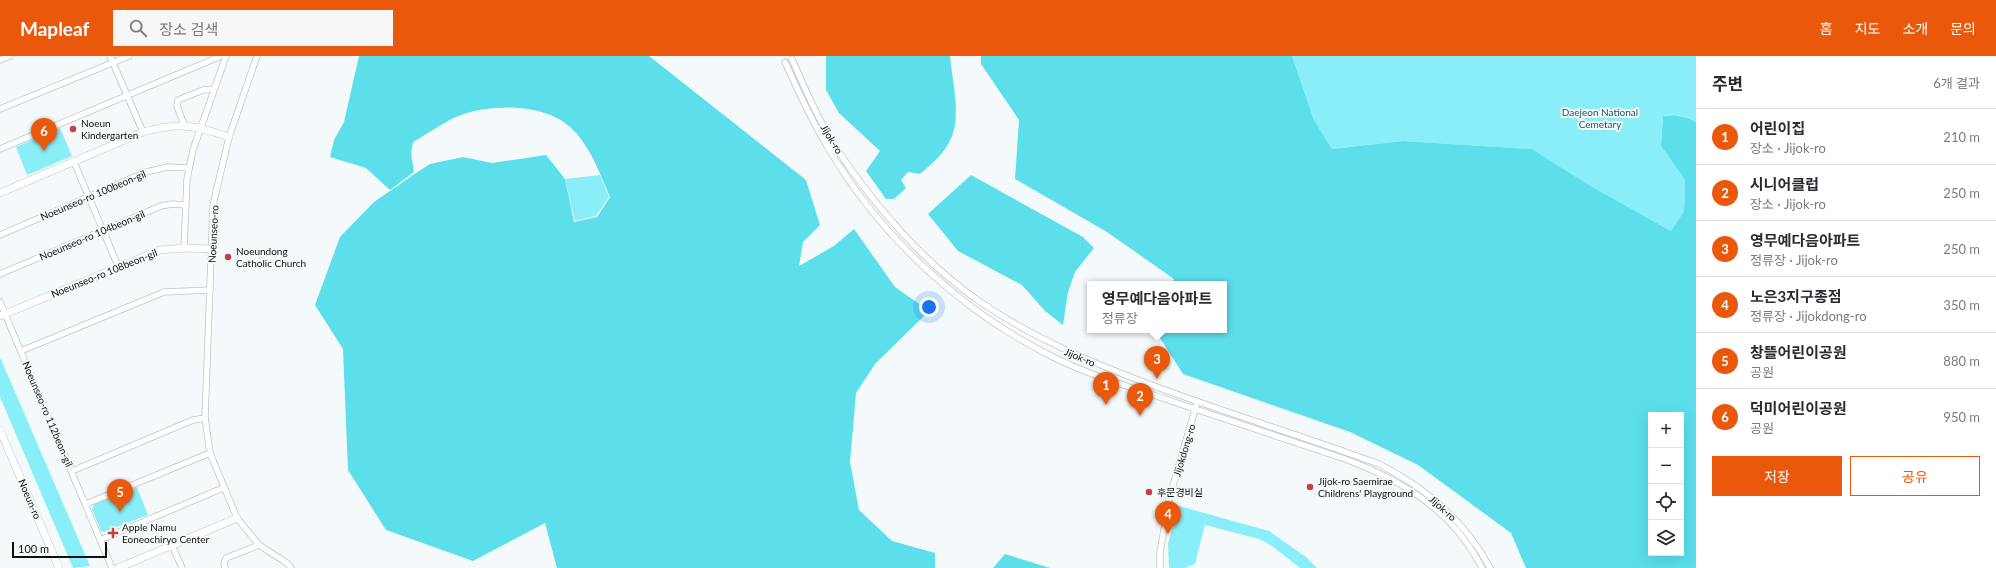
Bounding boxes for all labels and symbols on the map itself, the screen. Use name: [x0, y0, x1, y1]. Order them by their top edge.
park label: Daejeon National Cemetary: [1562, 106, 1638, 130]
place label: Noeun Kindergarten: [81, 117, 138, 141]
pin: 6: [31, 118, 57, 151]
street label: Jijok-ro: [819, 122, 846, 156]
marker: Noeun Kindergarten: [68, 124, 78, 134]
street label: Noeunseo-ro 100beon-gil: [38, 167, 148, 223]
street label: Noeunseo-ro: [205, 205, 221, 263]
street label: Noeunseo-ro 104beon-gil: [37, 207, 147, 263]
place label: Noeundong Catholic Church: [236, 245, 306, 269]
street label: Noeunseo-ro 108beon-gil: [49, 246, 159, 300]
marker: Noeundong Catholic Church: [223, 252, 233, 262]
your location: [919, 297, 939, 317]
street label: Jijok-ro: [1063, 345, 1098, 369]
pin: 3: [1144, 346, 1170, 379]
street label: Noeunseo-ro 112beon-gil: [20, 359, 76, 469]
pin: 1: [1093, 372, 1119, 405]
pin: 2: [1127, 383, 1153, 416]
street label: Jijokdong-ro: [1170, 422, 1198, 478]
place label: Jijok-ro Saemirae Childrens' Playground: [1318, 475, 1413, 499]
street label: Noeun-ro: [16, 477, 44, 521]
pin: 5: [107, 479, 133, 512]
marker: Jijok-ro Saemirae Childrens' Playground: [1305, 482, 1315, 492]
place label: 후문경비실: [1157, 486, 1203, 498]
marker: 후문경비실: [1144, 487, 1154, 497]
street label: Jijok-ro: [1427, 493, 1459, 523]
pin: 4: [1155, 501, 1181, 534]
place label: Apple Namu Eoneochiryo Center: [122, 521, 210, 545]
marker: Apple Namu Eoneochiryo Center: [107, 527, 119, 539]
scale bar: [12, 540, 107, 559]

